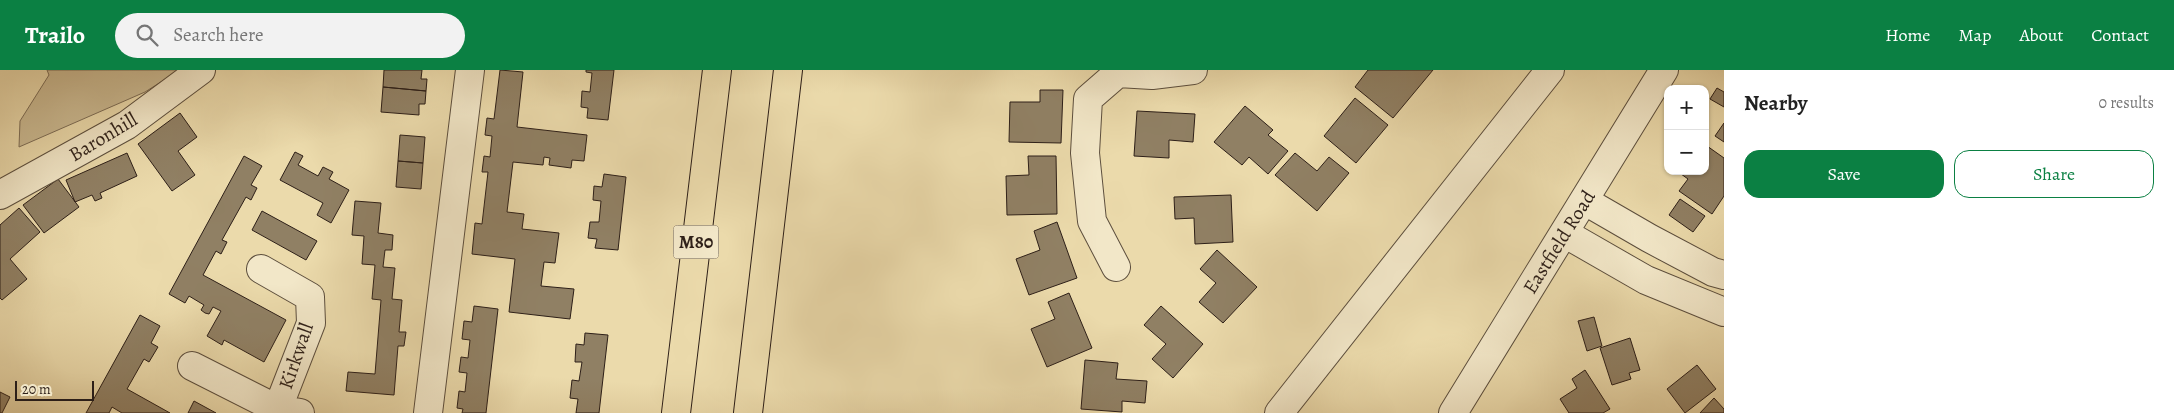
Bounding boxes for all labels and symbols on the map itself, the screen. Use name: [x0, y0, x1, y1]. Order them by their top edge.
street label: Baronhill: [64, 106, 143, 168]
street label: Eastfield Road: [1516, 185, 1602, 299]
road number: M80: [674, 226, 718, 258]
street label: Kirkwall: [272, 319, 320, 393]
scale bar: [15, 378, 94, 401]

